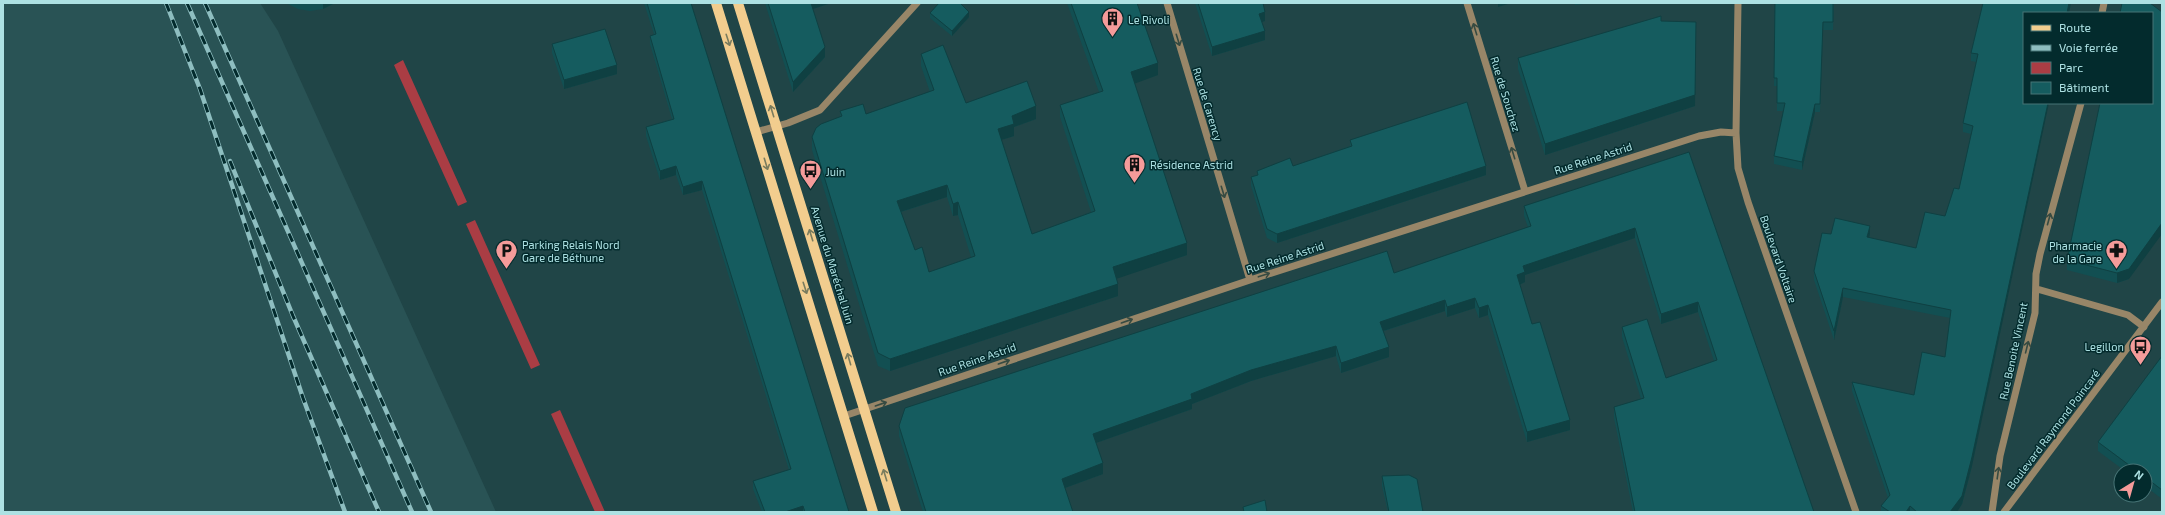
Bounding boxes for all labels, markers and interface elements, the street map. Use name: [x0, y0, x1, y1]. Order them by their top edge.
building icon: Le Rivoli: [1100, 6, 1126, 39]
legend: [2023, 12, 2153, 104]
place label: Le Rivoli: [1128, 13, 1170, 26]
text: Route: [2059, 20, 2091, 34]
one-way arrow: [1471, 23, 1478, 36]
one-way arrow: [725, 34, 732, 47]
one-way arrow: [1175, 34, 1182, 47]
text: Voie ferrée: [2059, 40, 2118, 54]
street label: Rue de Souchez: [1488, 55, 1524, 134]
text: Parc: [2059, 60, 2083, 74]
street label: Rue de Carency: [1191, 66, 1225, 142]
text: Bâtiment: [2059, 80, 2110, 94]
one-way arrow: [768, 104, 775, 117]
street label: Rue Reine Astrid: [1552, 139, 1634, 177]
one-way arrow: [1509, 148, 1517, 160]
building icon: Résidence Astrid: [1122, 151, 1148, 184]
one-way arrow: [763, 158, 770, 171]
bus stop icon: Juin: [798, 158, 824, 191]
place label: Résidence Astrid: [1150, 158, 1233, 171]
place label: Juin: [826, 165, 845, 178]
one-way arrow: [1220, 185, 1227, 198]
street label: Avenue du Maréchal Juin: [809, 205, 857, 325]
street label: Boulevard Voltaire: [1758, 213, 1800, 305]
one-way arrow: [2046, 213, 2053, 226]
one-way arrow: [807, 228, 814, 241]
parking icon: Parking Relais Nord Gare de Béthune: [494, 237, 520, 270]
place label: Parking Relais Nord Gare de Béthune: [522, 238, 620, 264]
street label: Rue Reine Astrid: [1244, 238, 1326, 276]
pharmacy icon: Pharmacie de la Gare: [2104, 238, 2130, 271]
place label: Pharmacie de la Gare: [2049, 239, 2102, 265]
one-way arrow: [1257, 271, 1270, 278]
one-way arrow: [802, 282, 809, 295]
street label: Rue Benoite Vincent: [1996, 301, 2030, 401]
one-way arrow: [1121, 317, 1134, 324]
bus stop icon: Legillon: [2127, 333, 2153, 366]
street label: Rue Reine Astrid: [936, 340, 1018, 378]
place label: Legillon: [2084, 340, 2124, 353]
one-way arrow: [2023, 341, 2031, 354]
one-way arrow: [845, 353, 852, 366]
one-way arrow: [998, 358, 1011, 365]
street label: Boulevard Raymond Poincaré: [2004, 367, 2102, 491]
one-way arrow: [874, 400, 887, 407]
north arrow: [2113, 463, 2153, 503]
one-way arrow: [1994, 467, 2002, 480]
text: N: [2132, 467, 2146, 482]
one-way arrow: [880, 469, 888, 481]

